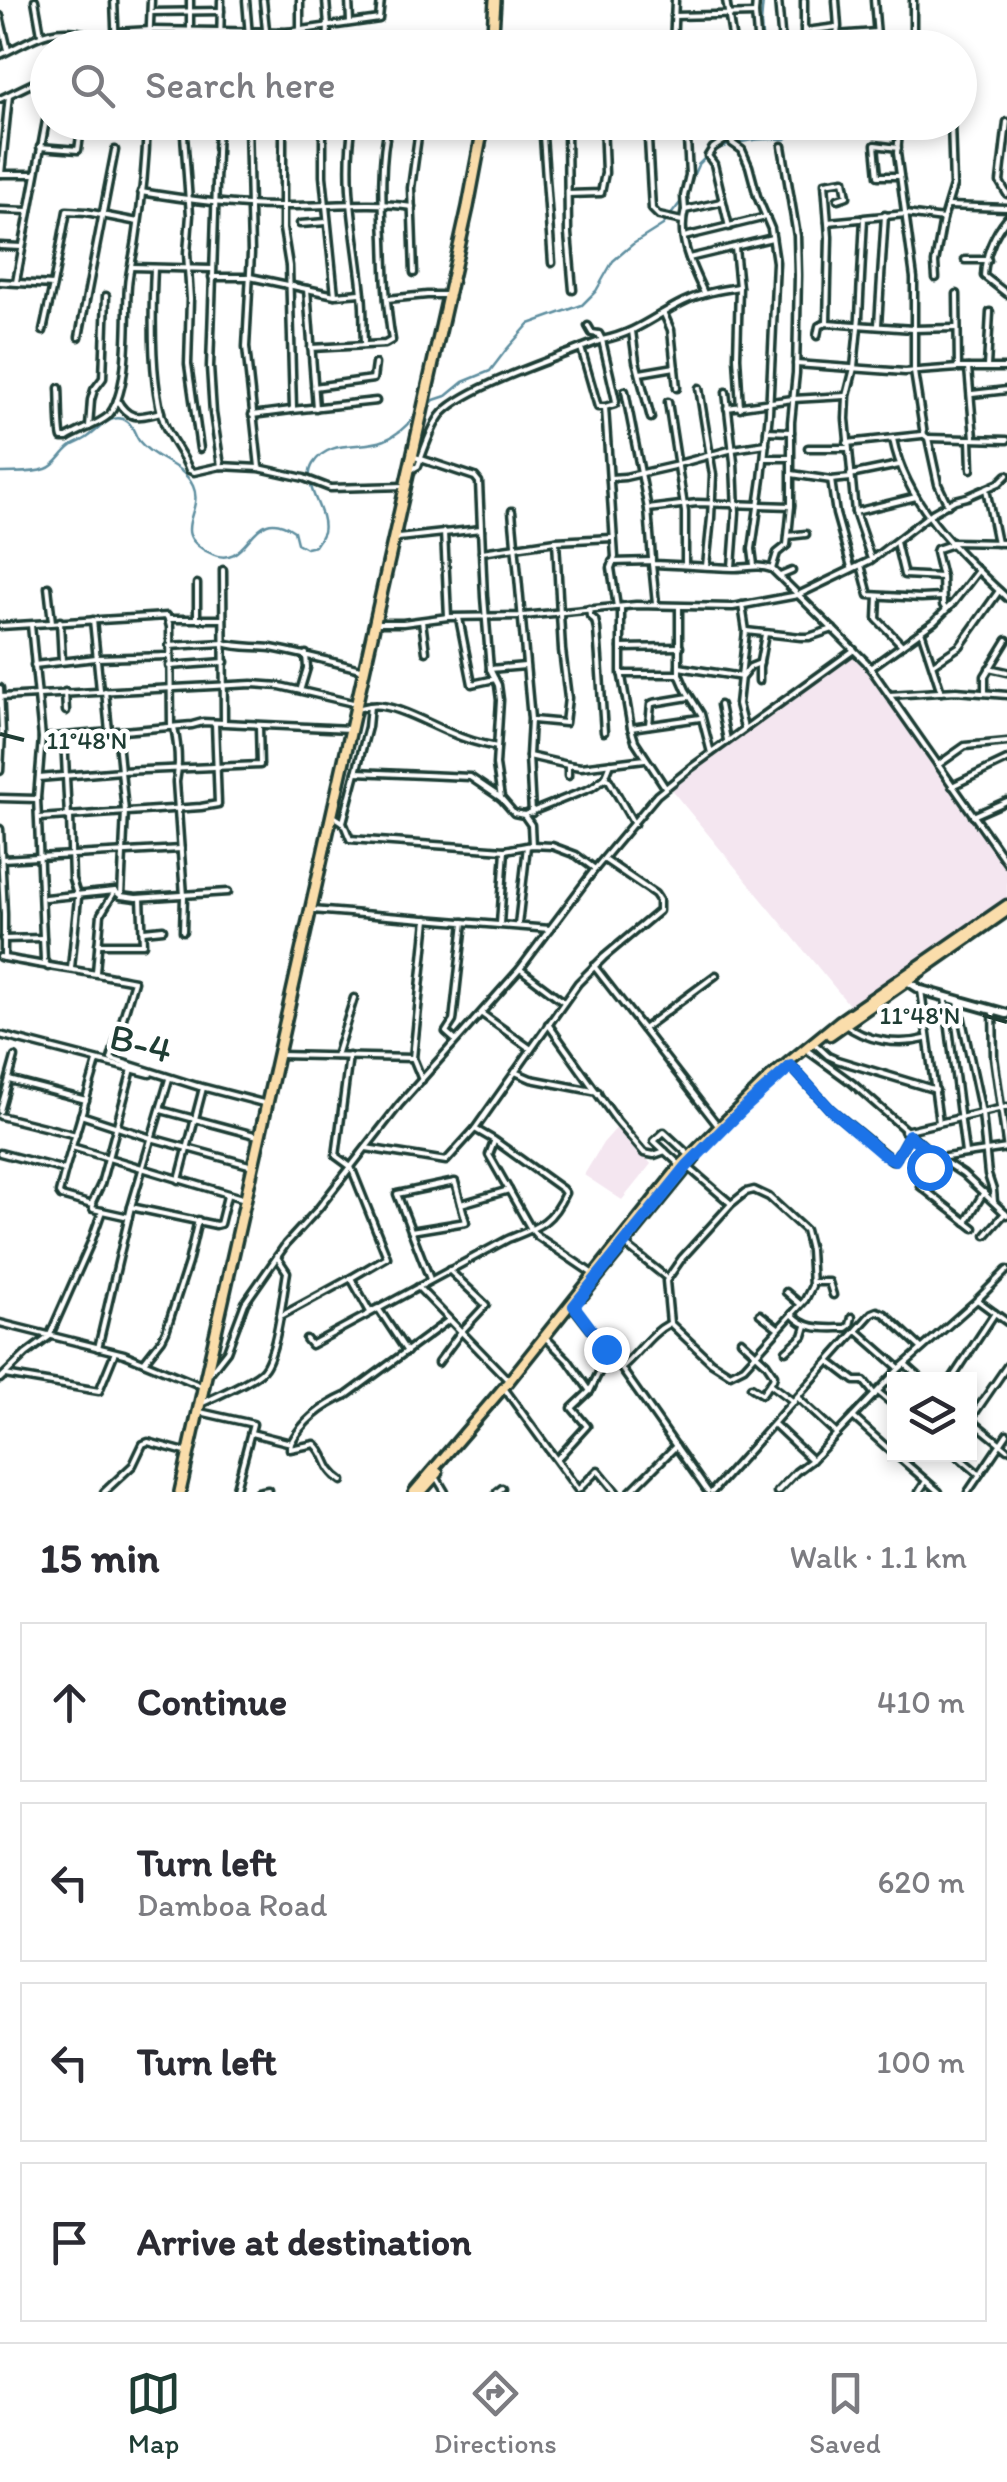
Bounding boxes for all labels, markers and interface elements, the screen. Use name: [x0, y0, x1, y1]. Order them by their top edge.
search box: [30, 30, 977, 140]
icon: search: [65, 58, 120, 113]
text: Search here: [145, 62, 336, 108]
text: 11°48'N: [47, 725, 127, 755]
text: 11°48'N: [880, 1000, 960, 1030]
street label: B-4: [105, 1013, 177, 1073]
route start: [907, 1145, 953, 1191]
route end: [584, 1327, 630, 1373]
map controls: [887, 1372, 977, 1462]
button: layers: [887, 1372, 977, 1462]
text: 15 min: [40, 1532, 159, 1583]
text: Walk · 1.1 km: [790, 1538, 967, 1576]
icon: ahead: [42, 1675, 97, 1730]
text: Continue: [137, 1679, 287, 1725]
text: 410 m: [877, 1683, 965, 1721]
text: Turn left: [137, 1840, 277, 1886]
icon: left: [42, 1855, 97, 1910]
text: 620 m: [877, 1863, 965, 1901]
text: Damboa Road: [137, 1886, 327, 1924]
icon: left: [42, 2035, 97, 2090]
text: Turn left: [137, 2039, 277, 2085]
text: 100 m: [877, 2043, 965, 2081]
icon: arrive: [42, 2215, 97, 2270]
text: Arrive at destination: [137, 2219, 472, 2265]
tab: Map: [126, 2366, 181, 2460]
tab: Directions: [434, 2366, 557, 2460]
tab: Saved: [809, 2366, 881, 2460]

